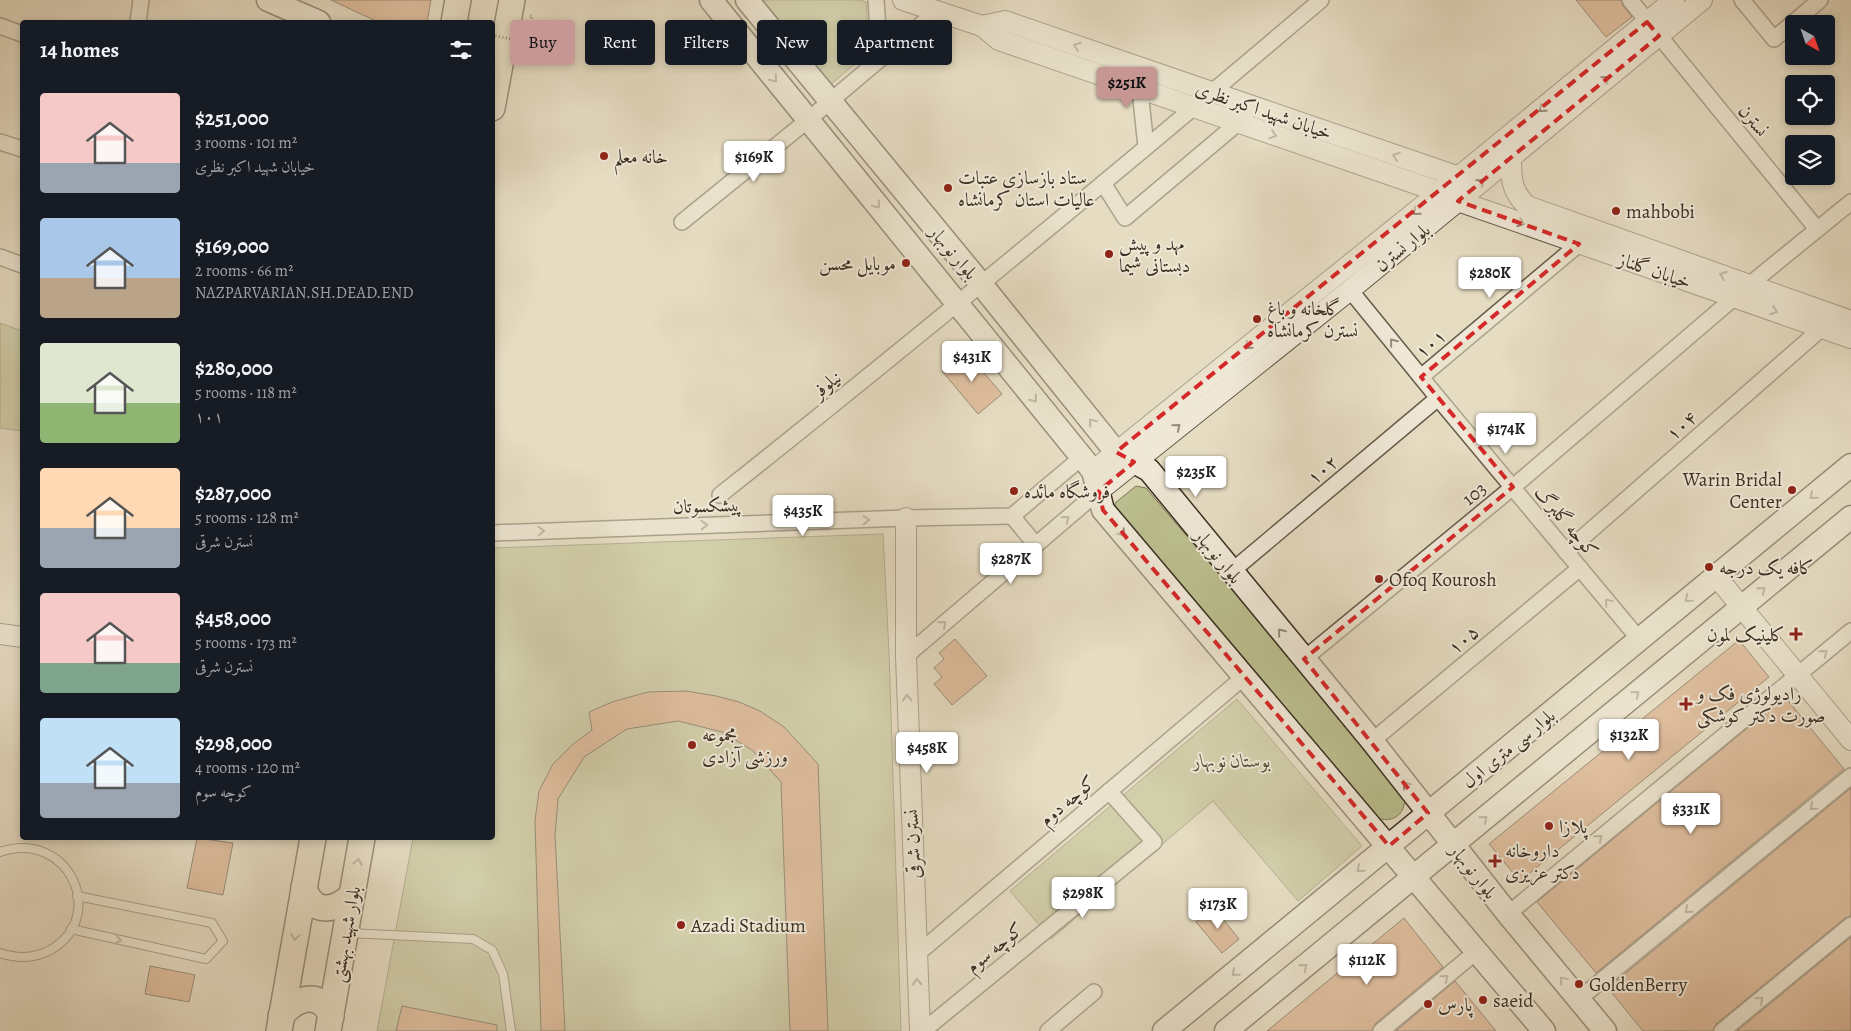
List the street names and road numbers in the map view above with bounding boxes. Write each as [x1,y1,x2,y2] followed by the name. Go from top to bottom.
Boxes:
[1192,75,1335,146] street label: خیابان شهید اکبر نظری
[1732,99,1774,142] street label: نسترن
[1369,217,1436,278] street label: بلوار نسترن
[922,218,984,285] street label: بلوار نوبهار
[1613,246,1695,296] street label: خیابان گلناز
[1410,323,1452,364] street label: ۱۰۱
[805,365,847,406] street label: نیلوفر
[1661,405,1703,447] street label: ۱۰۴
[1302,449,1344,490] street label: ۱۰۲
[1457,476,1492,512] street label: 103
[1528,480,1604,563] street label: کوچه گلبرگ
[672,492,742,520] street label: پیشکسوتان
[1187,522,1248,590] street label: بلوار نوبهار
[1443,619,1485,660] street label: ۱۰۵
[1456,703,1561,795] street label: بلوار سی متری اول
[1034,770,1103,834] street label: کوچه دوم
[899,809,927,879] street label: نسترن شرقی
[1442,837,1503,905] street label: بلوار نوبهار
[325,884,367,984] street label: بلوار شهید بهشتی
[960,916,1031,981] street label: کوچه سوم

